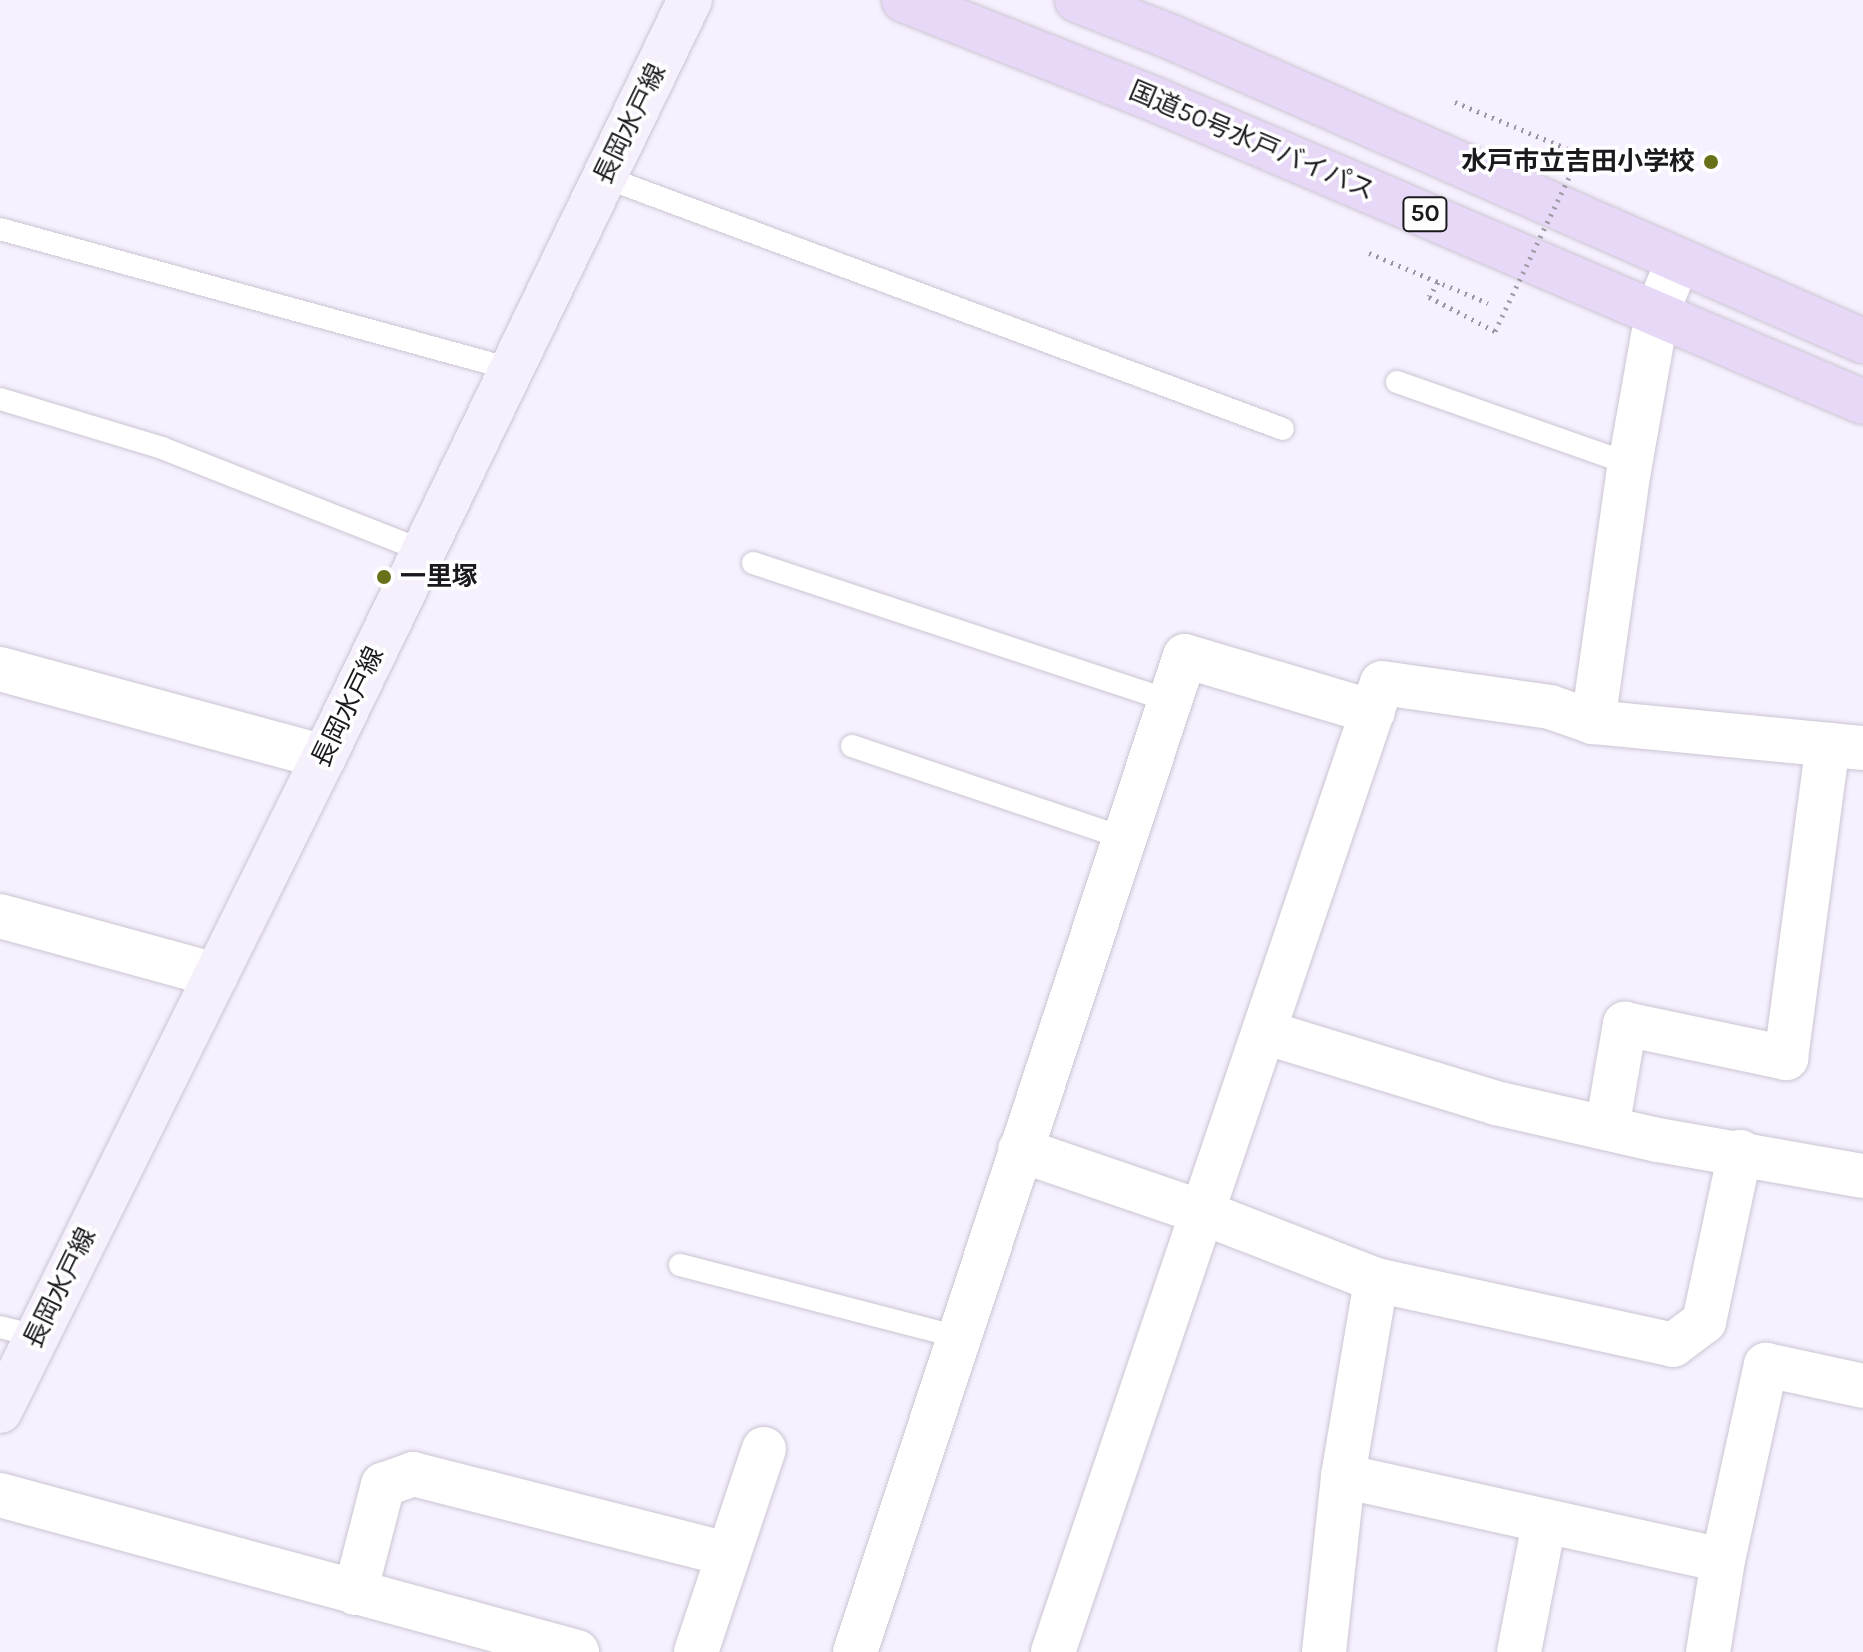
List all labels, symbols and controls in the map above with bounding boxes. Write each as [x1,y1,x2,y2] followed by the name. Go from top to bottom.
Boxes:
[587,59,673,189] street label: 長岡水戸線
[1124,75,1380,207] street label: 国道50号水戸バイパス
[1461,146,1695,178] place label: 水戸市立吉田小学校
[1702,153,1720,171] marker: 水戸市立吉田小学校
[1401,194,1449,234] road number: 50
[400,561,478,593] place label: 一里塚
[375,568,393,586] marker: 一里塚
[305,642,391,772] street label: 長岡水戸線
[17,1223,103,1353] street label: 長岡水戸線

